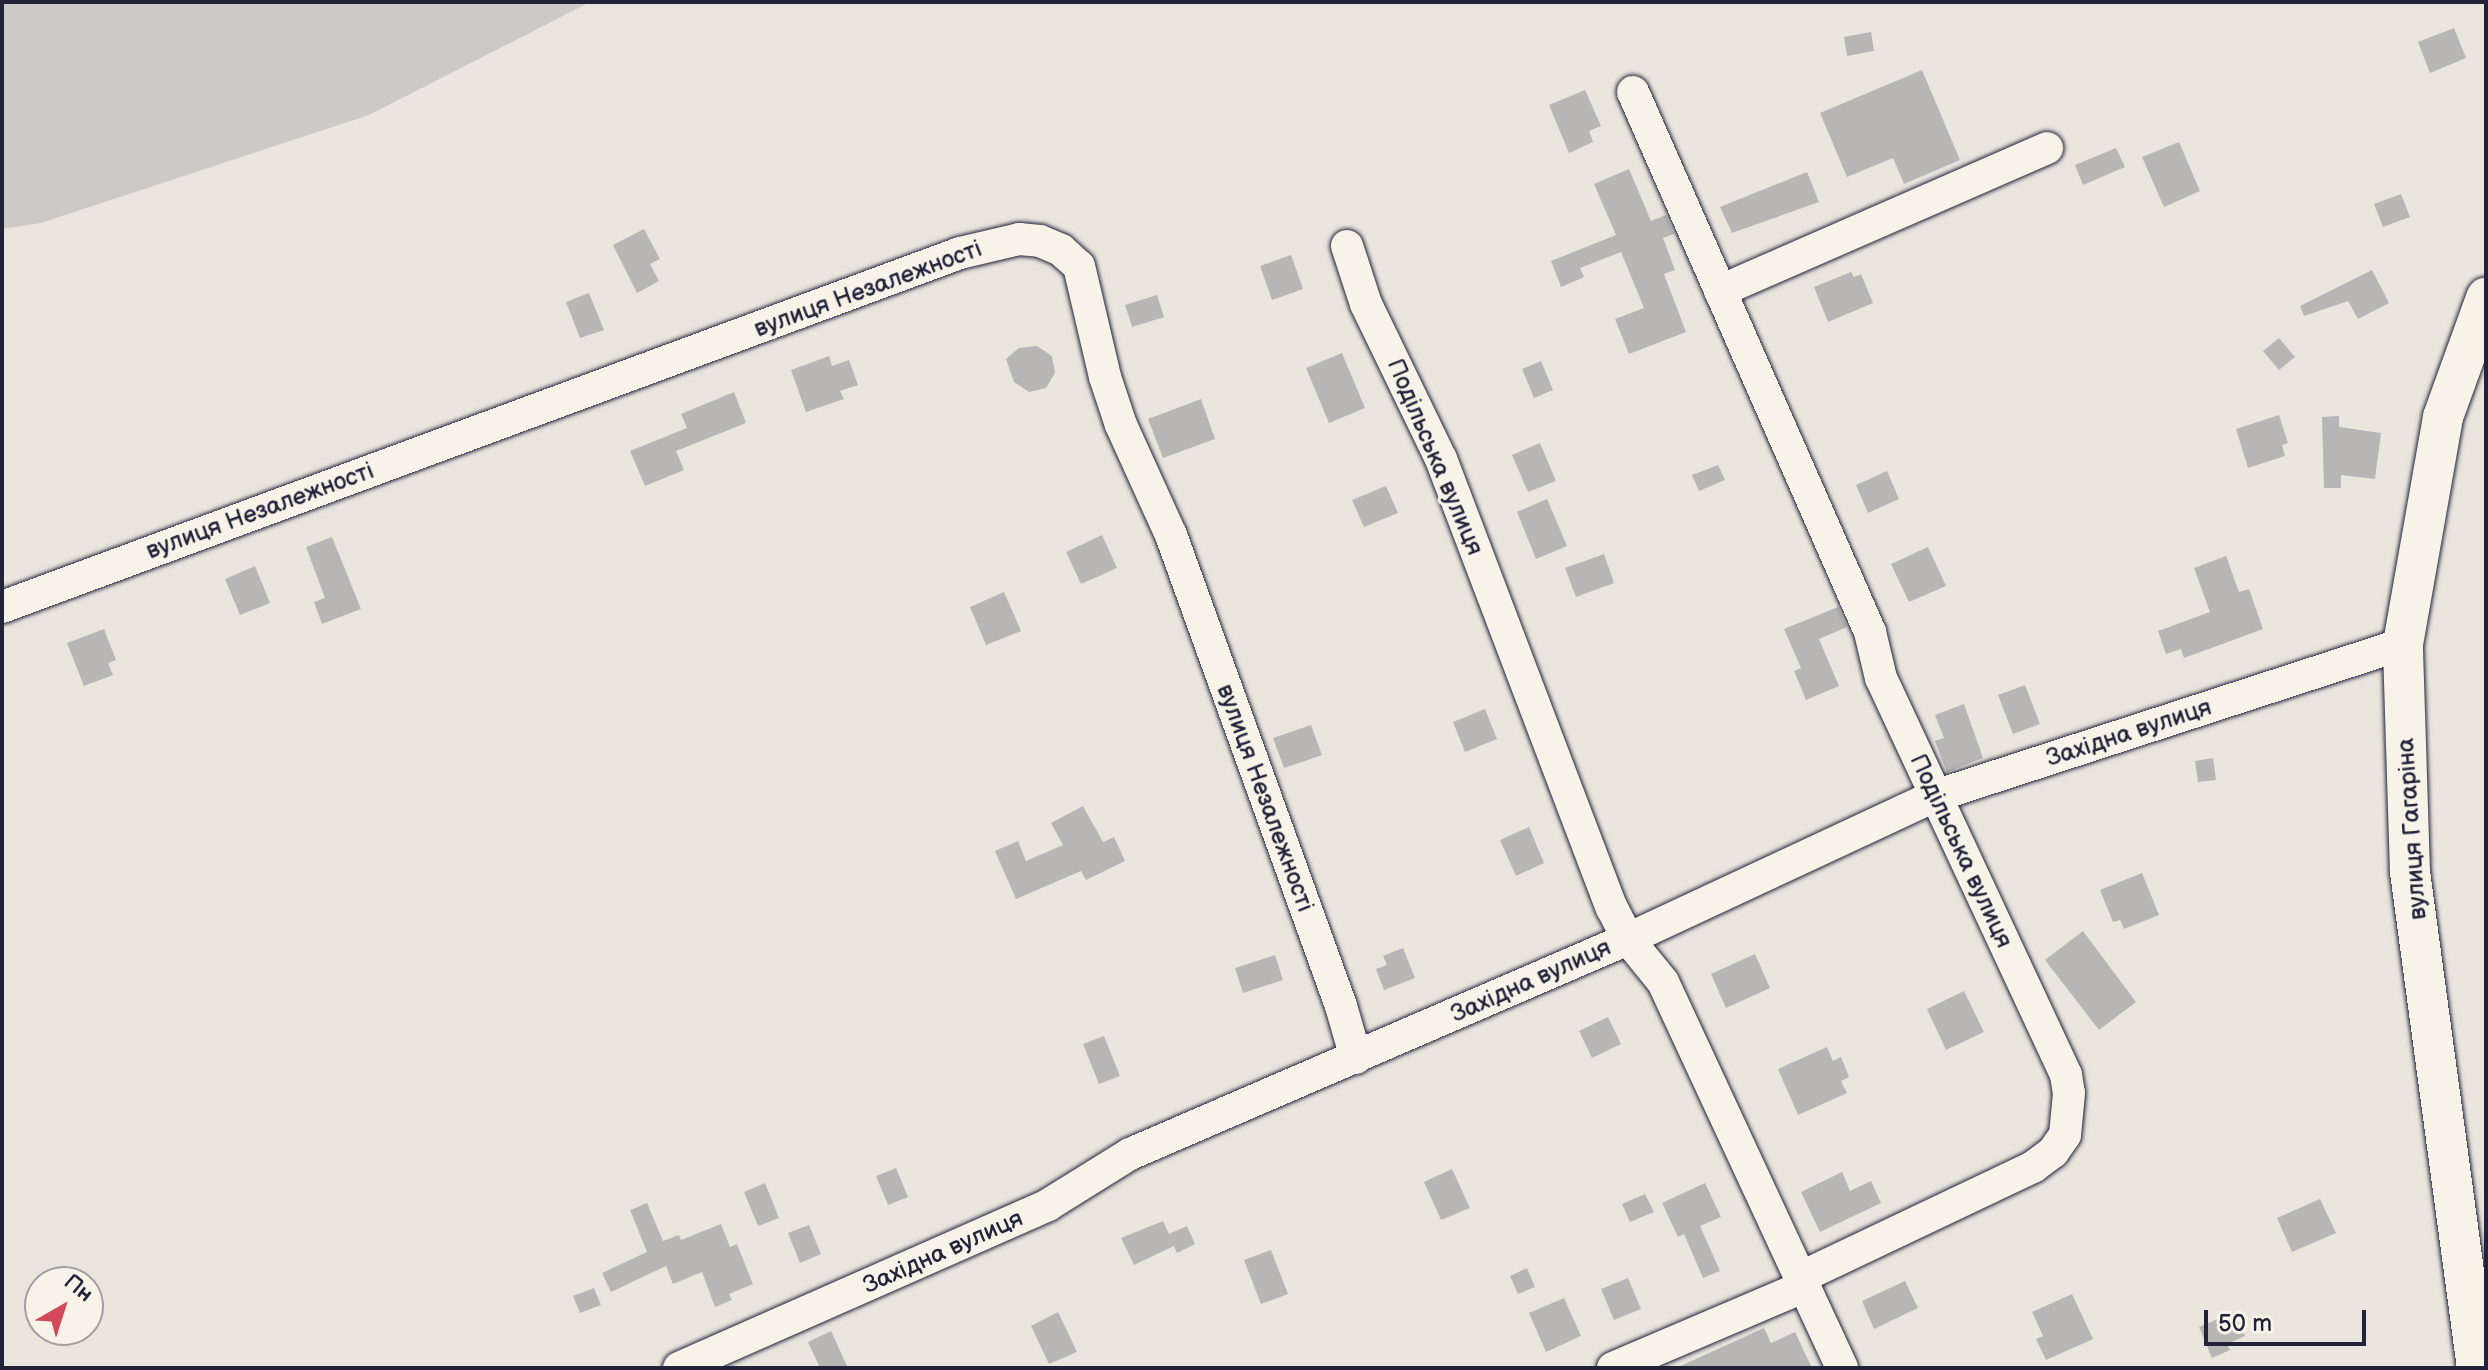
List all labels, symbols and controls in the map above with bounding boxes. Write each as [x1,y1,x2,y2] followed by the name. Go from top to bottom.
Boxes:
[750,234,986,344] street label: вулиця Незалежності
[1381,354,1489,560] street label: Подільська вулиця
[142,456,378,566] street label: вулиця Незалежності
[1210,680,1320,916] street label: вулиця Незалежності
[2043,693,2215,773] street label: Західна вулиця
[2391,737,2433,921] street label: вулиця Гагаріна
[1903,749,2019,953] street label: Подільська вулиця
[1447,933,1615,1029] street label: Західна вулиця
[859,1204,1027,1300] street label: Західна вулиця
[24,1266,104,1346] north arrow
[58,1269,98,1308] text: Пн
[2208,1294,2370,1344] scale bar
[2218,1309,2272,1338] text: 50 m

